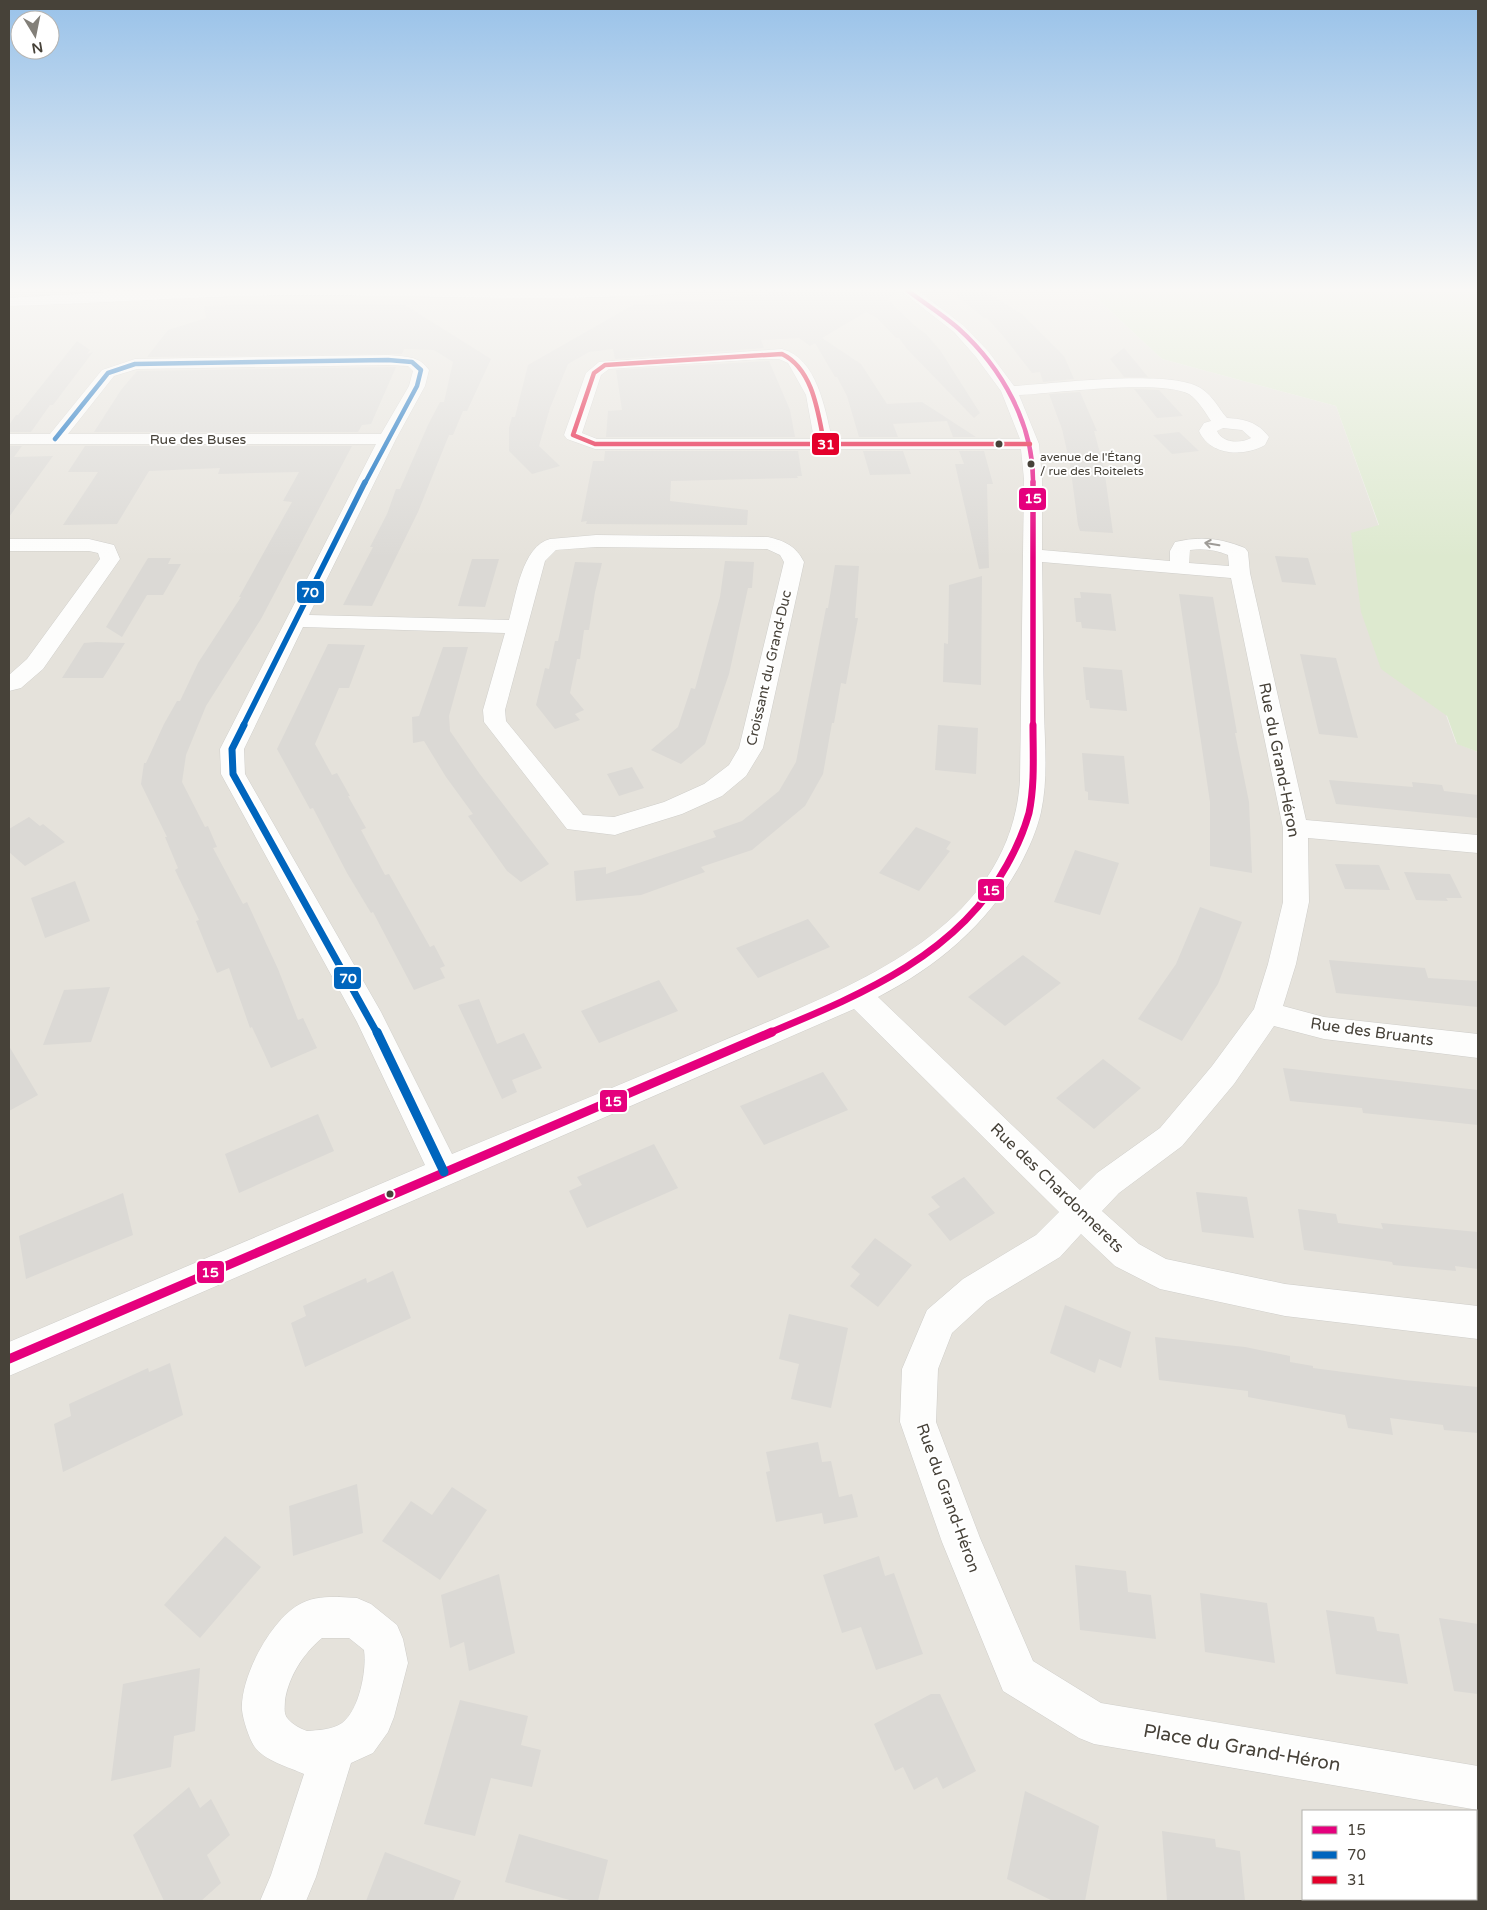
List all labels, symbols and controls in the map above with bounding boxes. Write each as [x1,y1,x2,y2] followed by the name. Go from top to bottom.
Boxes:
[10,10,60,60] north arrow
[30,38,44,57] text: N
[150,431,247,448] street label: Rue des Buses
[811,432,840,456] line badge: 31
[817,436,835,453] text: 31
[994,439,1004,449] unlabelled marker
[1040,450,1144,478] place label: avenue de l'Étang / rue des Roitelets
[1026,459,1036,469] marker: avenue de l'Étang / rue des Roitelets
[1018,487,1047,511] line badge: 15
[1024,490,1042,507] text: 15
[1204,538,1220,548] one-way arrow
[296,580,325,604] line badge: 70
[301,584,319,601] text: 70
[743,589,795,747] street label: Croissant du Grand-Duc
[1254,681,1304,839] street label: Rue du Grand-Héron
[977,878,1005,902] line badge: 15
[982,882,1000,899] text: 15
[333,966,362,990] line badge: 70
[339,970,357,987] text: 70
[1309,1013,1435,1051] street label: Rue des Bruants
[599,1089,628,1113] line badge: 15
[604,1093,622,1110] text: 15
[986,1119,1128,1257] street label: Rue des Chardonnerets
[385,1189,395,1199] unlabelled marker
[196,1260,225,1284] line badge: 15
[201,1264,219,1281] text: 15
[912,1421,984,1575] street label: Rue du Grand-Héron
[1142,1720,1342,1776] street label: Place du Grand-Héron
[1302,1810,1477,1900] legend
[1347,1821,1366,1839] text: 15
[1347,1846,1366,1864] text: 70
[1347,1871,1366,1889] text: 31

